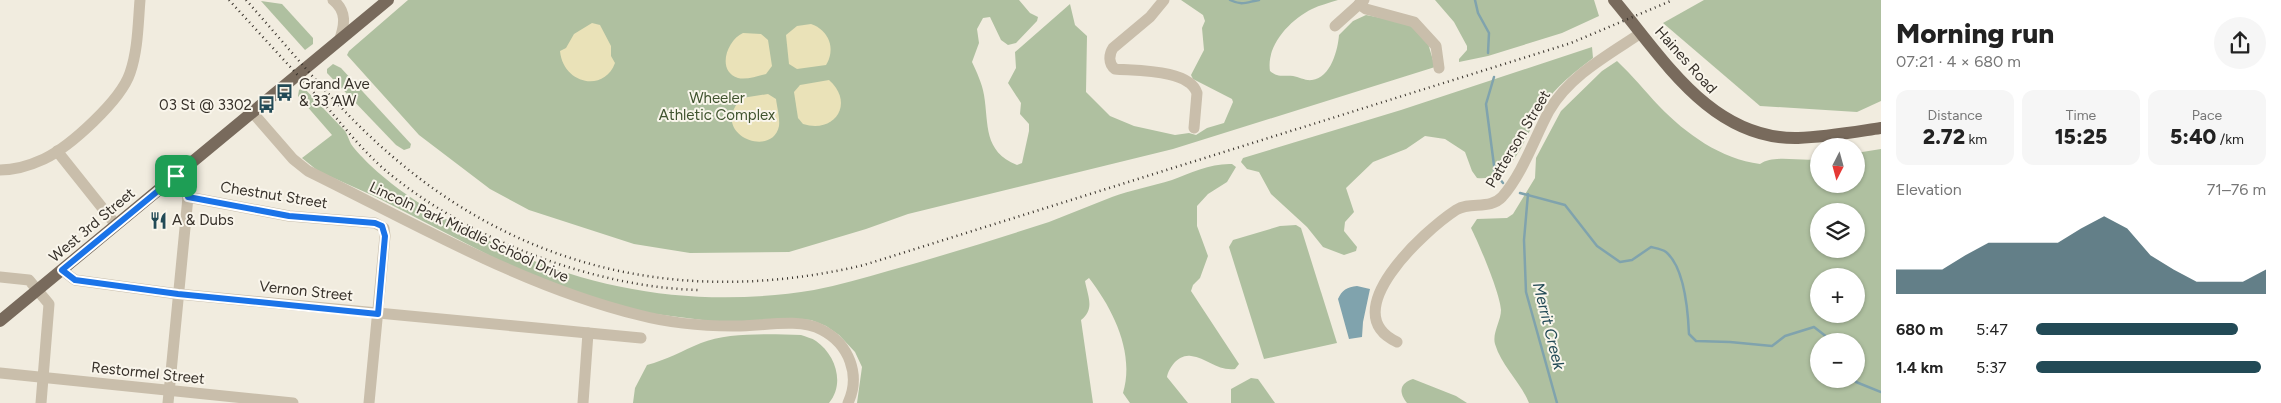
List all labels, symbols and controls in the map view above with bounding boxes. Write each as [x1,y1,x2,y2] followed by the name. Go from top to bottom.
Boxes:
[1896,16,2054,50] text: Morning run
[2214,17,2266,69] button: share
[1651,23,1721,97] street label: Haines Road
[1896,52,2021,71] text: 07:21 · 4 × 680 m
[299,75,370,110] place label: Grand Ave & 33 AW
[275,83,295,103] bus stop icon: Grand Ave & 33 AW
[1482,87,1554,191] street label: Patterson Street
[659,89,775,124] park label: Wheeler Athletic Complex
[256,95,276,115] bus stop icon: 03 St @ 3302
[159,96,252,114] place label: 03 St @ 3302
[1928,107,1982,124] text: Distance
[2066,107,2096,124] text: Time
[2192,107,2222,124] text: Pace
[1923,124,1965,149] text: 2.72
[2055,124,2107,149] text: 15:25
[2170,124,2216,149] text: 5:40
[1965,131,1987,148] text: km
[2216,131,2244,148] text: /km
[1810,138,1865,192] north arrow
[1810,138,1865,388] map controls
[155,155,197,197] pin
[162,162,190,190] icon: arrive
[219,178,329,212] street label: Chestnut Street
[366,178,572,286] street label: Lincoln Park Middle School Drive
[1896,180,1962,199] text: Elevation
[2207,180,2266,199] text: 71–76 m
[46,184,139,266] street label: West 3rd Street
[1810,203,1865,258] button: layers
[148,210,168,230] restaurant icon: A & Dubs
[172,211,234,229] place label: A & Dubs
[1810,268,1865,323] button: +
[258,277,354,305] street label: Vernon Street
[1529,280,1569,373] water label: Merrit Creek
[1896,320,1943,339] text: 680 m
[1976,320,2008,339] text: 5:47
[1810,333,1865,388] button: −
[90,358,206,388] street label: Restormel Street
[1896,358,1943,377] text: 1.4 km
[1976,358,2007,377] text: 5:37

